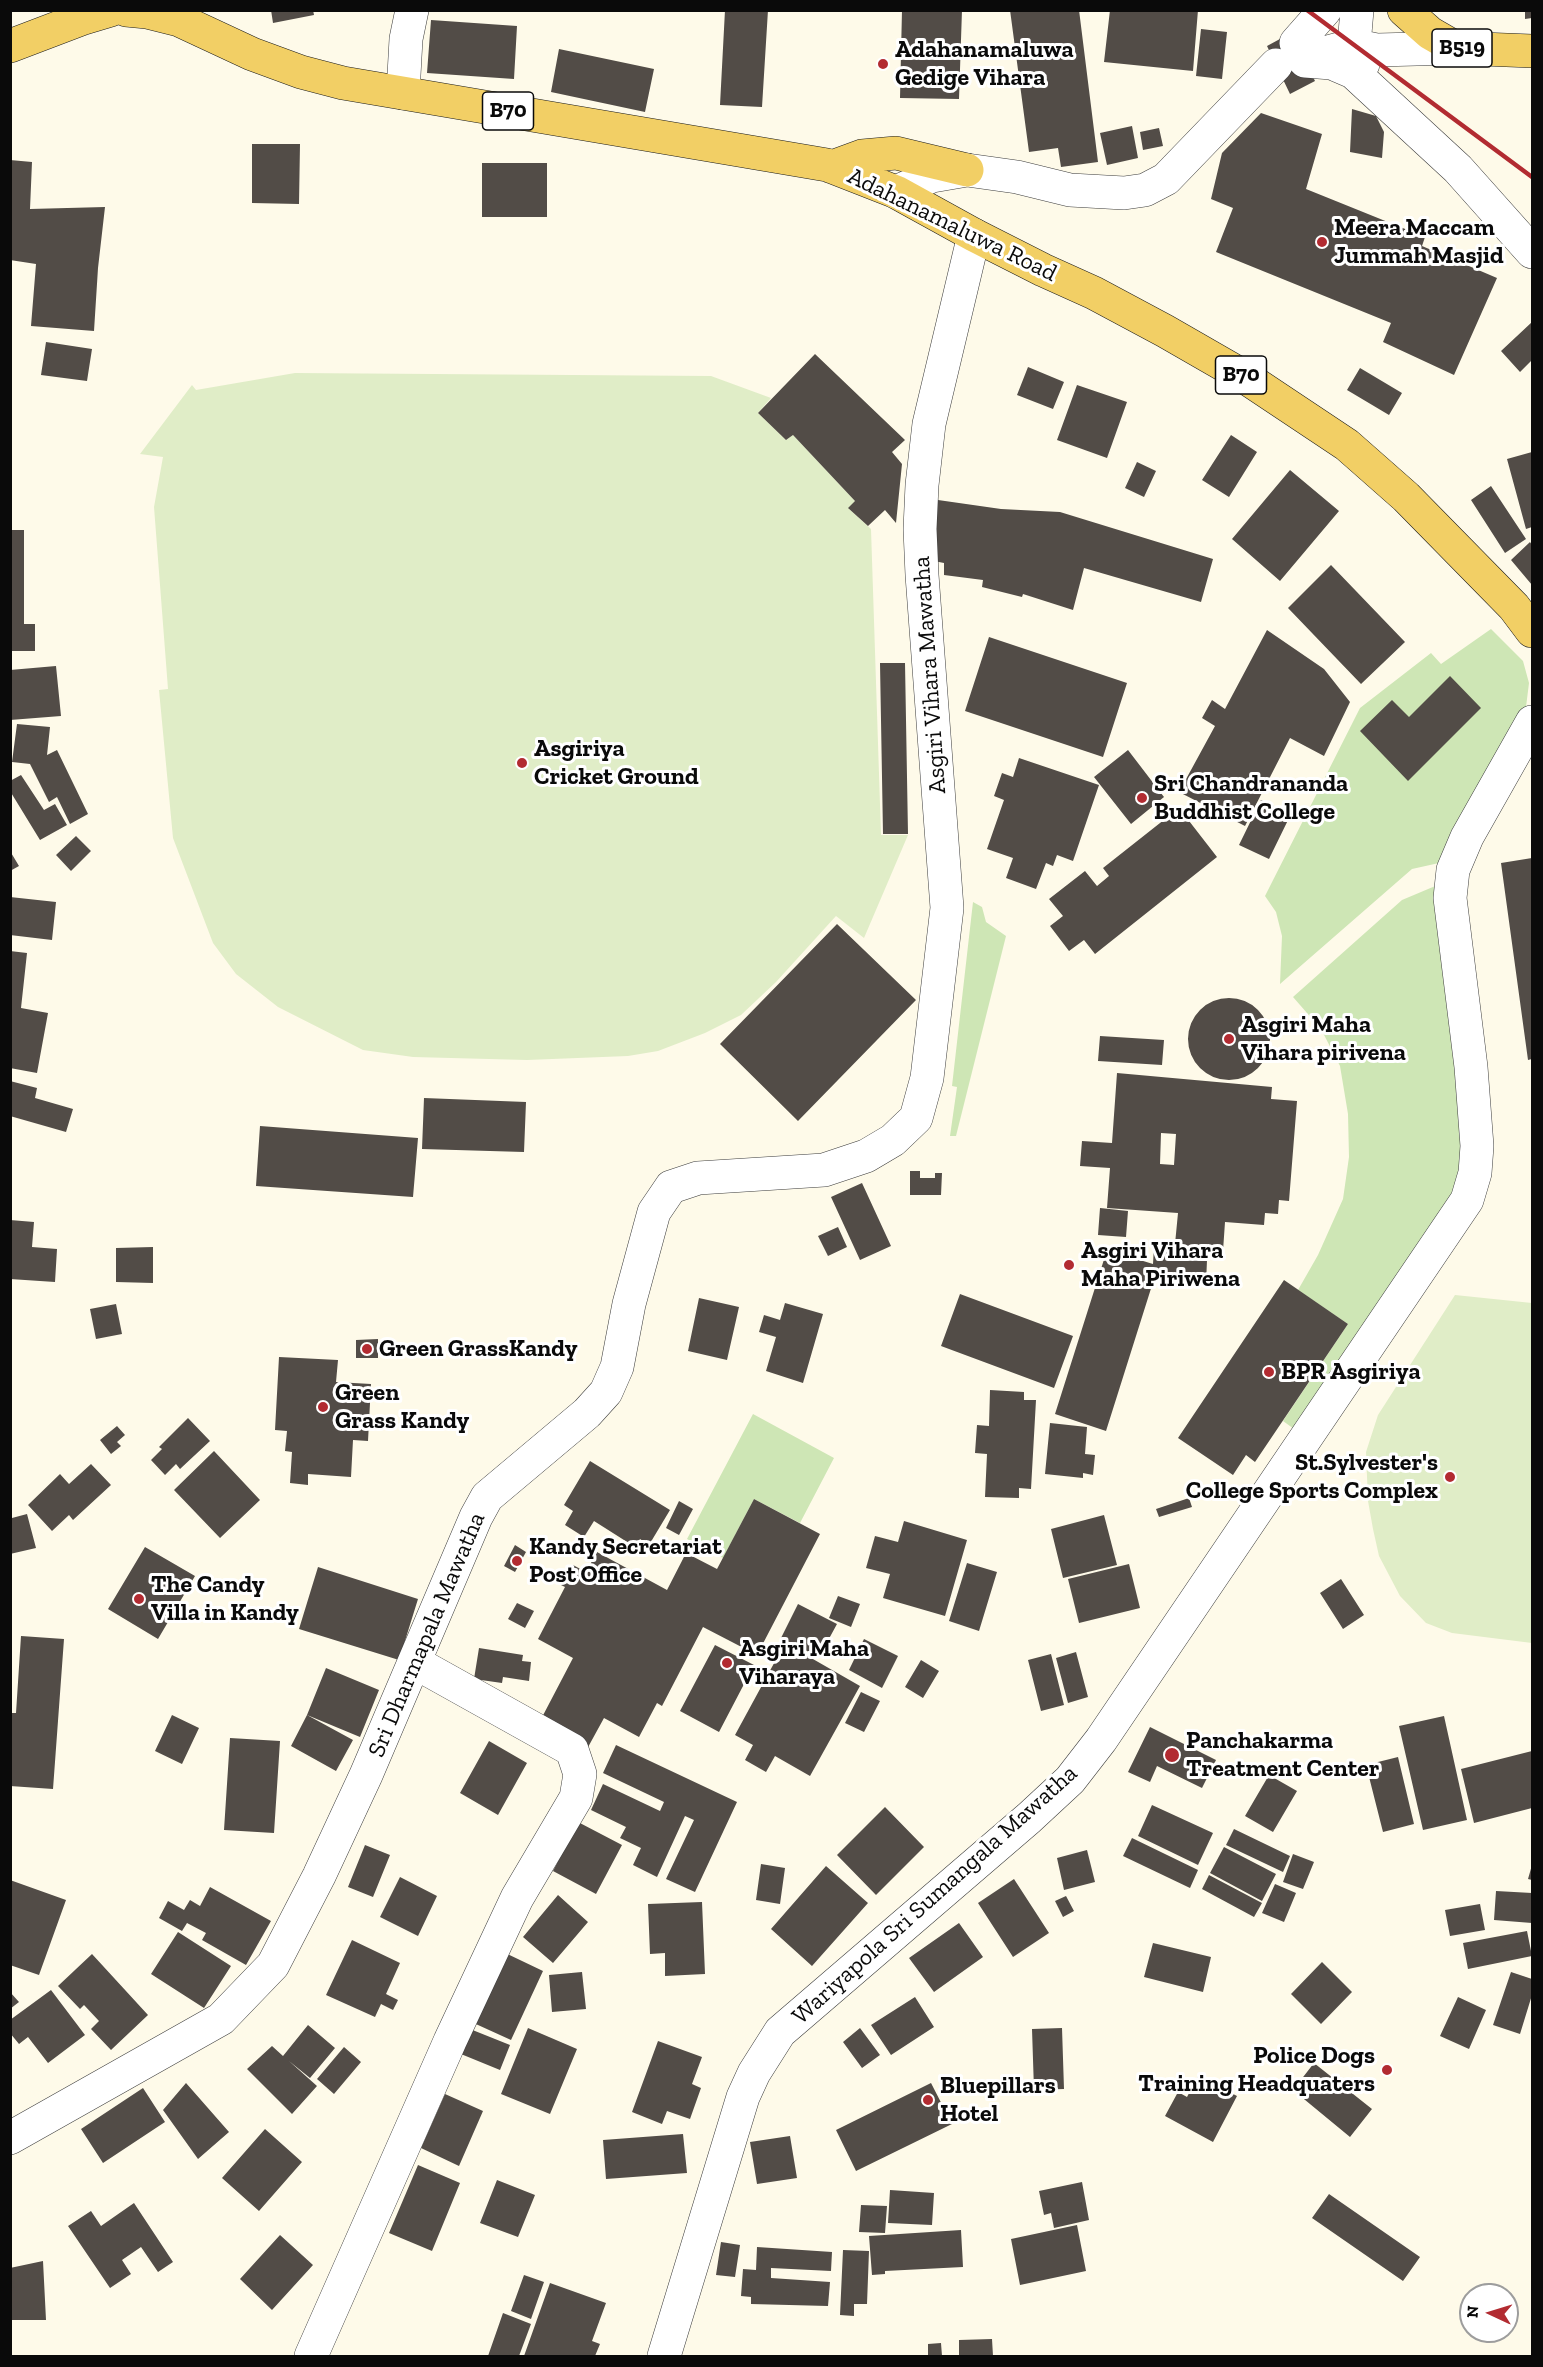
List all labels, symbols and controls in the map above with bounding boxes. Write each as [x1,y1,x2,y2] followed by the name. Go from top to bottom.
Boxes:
[1432,29,1492,67] road number: B519
[895,36,1074,92] place label: Adahanamaluwa Gedige Vihara
[876,57,890,71] marker: Adahanamaluwa Gedige Vihara
[482,92,534,130] road number: B70
[843,162,1061,288] street label: Adahanamaluwa Road
[1334,214,1504,270] place label: Meera Maccam Jummah Masjid
[1315,235,1329,249] marker: Meera Maccam Jummah Masjid
[1216,356,1266,394] road number: B70
[907,555,953,795] street label: Asgiri Vihara Mawatha
[534,735,699,791] place label: Asgiriya Cricket Ground
[515,756,529,770] marker: Asgiriya Cricket Ground
[1154,770,1348,826] place label: Sri Chandrananda Buddhist College
[1135,791,1149,805] marker: Sri Chandrananda Buddhist College
[1241,1011,1406,1067] place label: Asgiri Maha Vihara pirivena
[1222,1032,1236,1046] marker: Asgiri Maha Vihara pirivena
[1081,1237,1240,1293] place label: Asgiri Vihara Maha Piriwena
[1062,1258,1076,1272] marker: Asgiri Vihara Maha Piriwena
[379,1335,577,1363] place label: Green GrassKandy
[360,1342,374,1356] marker: Green GrassKandy
[1281,1358,1421,1386] place label: BPR Asgiriya
[1262,1365,1276,1379] marker: BPR Asgiriya
[335,1379,469,1435] place label: Green Grass Kandy
[316,1400,330,1414] marker: Green Grass Kandy
[1186,1449,1438,1505] place label: St.Sylvester's College Sports Complex
[1443,1470,1457,1484] marker: St.Sylvester's College Sports Complex
[362,1508,492,1762] street label: Sri Dharmapala Mawatha
[529,1533,722,1589] place label: Kandy Secretariat Post Office
[510,1554,524,1568] marker: Kandy Secretariat Post Office
[151,1571,299,1627] place label: The Candy Villa in Kandy
[132,1592,146,1606] marker: The Candy Villa in Kandy
[739,1635,869,1691] place label: Asgiri Maha Viharaya
[720,1656,734,1670] marker: Asgiri Maha Viharaya
[1186,1727,1379,1783] place label: Panchakarma Treatment Center
[1163,1746,1181,1764] marker: Panchakarma Treatment Center
[786,1759,1084,2031] street label: Wariyapola Sri Sumangala Mawatha
[1138,2042,1375,2098] place label: Police Dogs Training Headquaters
[1380,2063,1394,2077] marker: Police Dogs Training Headquaters
[940,2072,1056,2128] place label: Bluepillars Hotel
[921,2093,935,2107] marker: Bluepillars Hotel
[1459,2283,1519,2343] north arrow
[1463,2305,1482,2319] text: N

